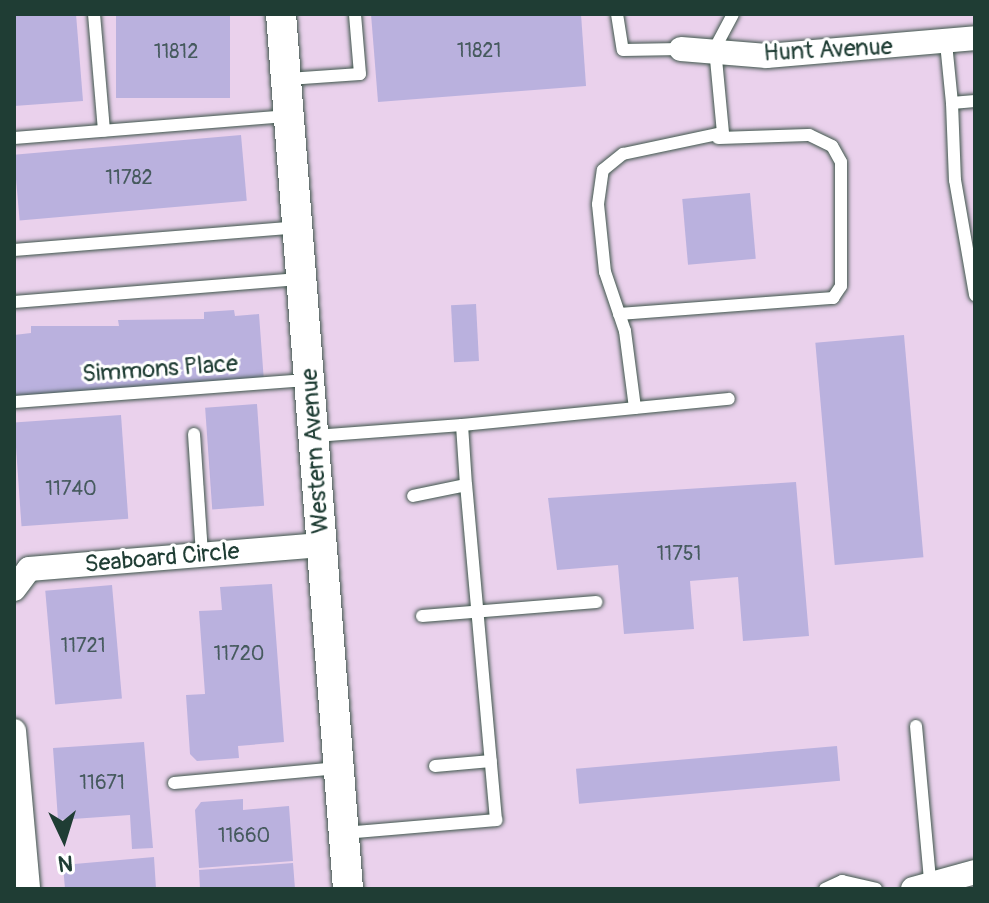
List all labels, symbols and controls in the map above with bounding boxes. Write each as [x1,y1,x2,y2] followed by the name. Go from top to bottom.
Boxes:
[763,32,893,68] street label: Hunt Avenue
[457,38,501,62] house number: 11821
[154,39,198,63] house number: 11812
[105,165,153,189] house number: 11782
[81,349,239,389] street label: Simmons Place
[295,367,335,535] street label: Western Avenue
[45,476,97,500] house number: 11740
[83,537,241,579] street label: Seaboard Circle
[657,541,701,565] house number: 11751
[60,633,106,657] house number: 11721
[213,641,265,665] house number: 11720
[79,770,125,794] house number: 11671
[24,799,104,879] north arrow
[218,823,270,847] house number: 11660
[57,848,74,877] text: N

